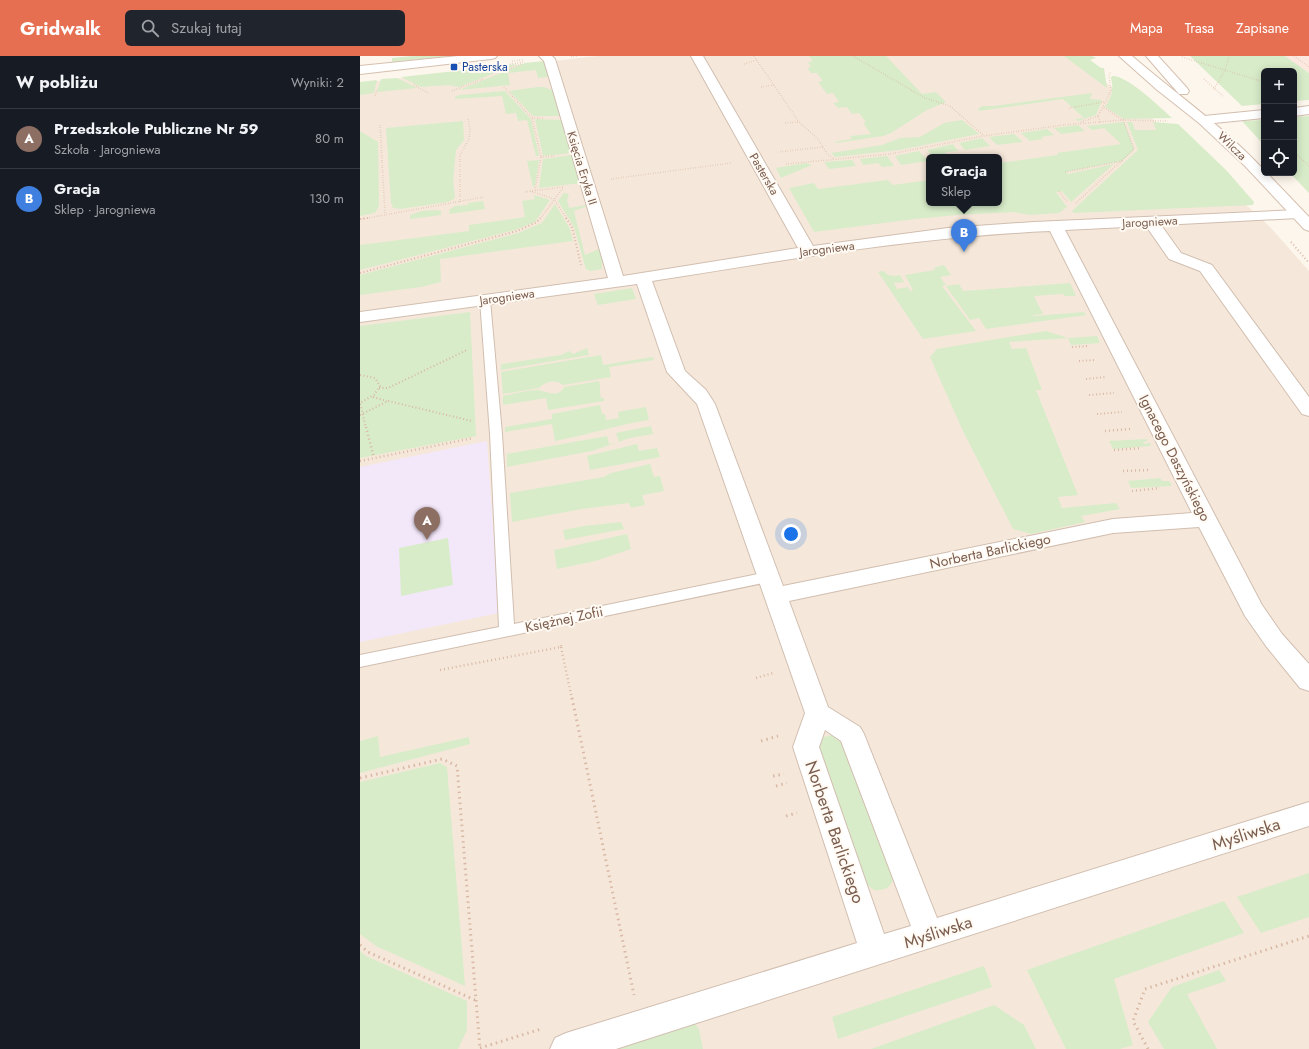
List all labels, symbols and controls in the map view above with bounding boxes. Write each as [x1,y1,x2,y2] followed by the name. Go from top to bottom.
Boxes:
[125,10,405,46] search box
[20,15,101,42] text: Gridwalk
[139,17,161,39] icon: search
[171,17,242,39] text: Szukaj tutaj
[1130,18,1163,38] text: Mapa
[1185,18,1214,38] text: Trasa
[1236,18,1289,38] text: Zapisane
[462,58,508,76] place label: Pasterska
[449,62,459,72] marker: Pasterska
[1261,68,1297,176] map controls
[1261,68,1297,104] button: +
[16,70,98,94] text: W pobliżu
[291,73,344,92] text: Wyniki: 2
[1261,104,1297,140] button: −
[54,118,259,140] text: Przedszkole Publiczne Nr 59
[1213,127,1251,165] street label: Wilcza
[24,129,34,148] text: A
[315,129,344,148] text: 80 m
[562,129,602,207] street label: Księcia Eryka II
[54,140,161,159] text: Szkoła · Jarogniewa
[1261,140,1297,176] button: locate
[745,150,783,199] street label: Pasterska
[926,154,1002,206] popup
[941,160,987,182] text: Gracja
[54,178,100,200] text: Gracja
[941,182,971,201] text: Sklep
[25,189,33,208] text: B
[309,189,344,208] text: 130 m
[54,200,156,219] text: Sklep · Jarogniewa
[1120,212,1178,233] street label: Jarogniewa
[951,219,977,252] pin: B
[796,237,856,262] street label: Jarogniewa
[476,284,536,310] street label: Jarogniewa
[1134,391,1216,525] street label: Ignacego Daszyńskiego
[414,507,440,540] pin: A
[781,524,801,544] your location
[928,528,1053,574] street label: Norberta Barlickiego
[523,601,605,637] street label: Księżnej Zofii
[799,757,871,907] street label: Norberta Barlickiego
[1209,812,1283,856] street label: Myśliwska
[901,910,975,954] street label: Myśliwska

